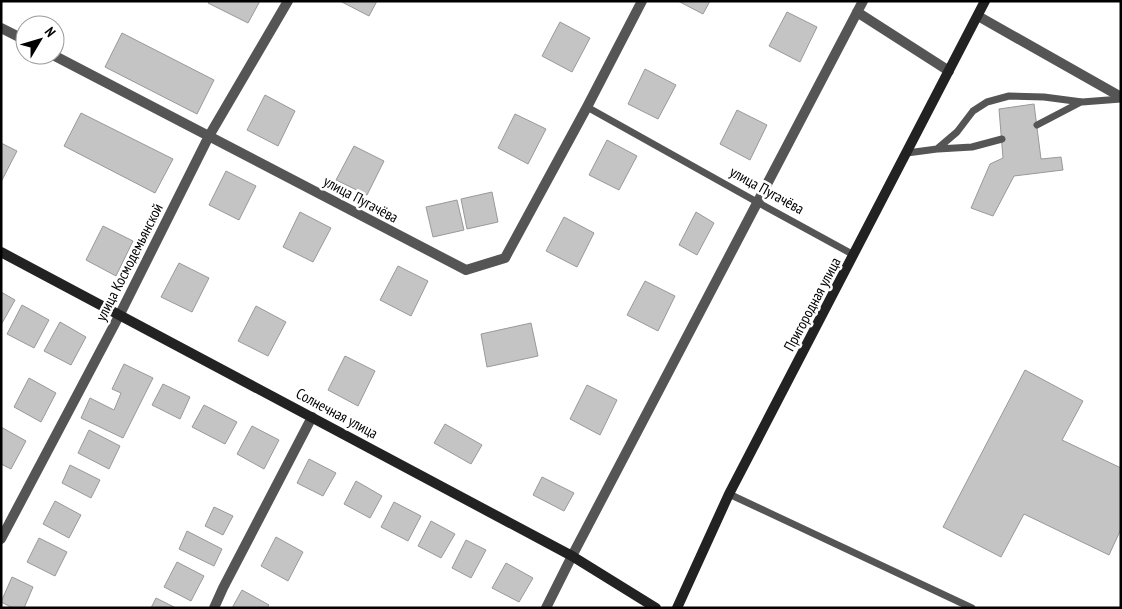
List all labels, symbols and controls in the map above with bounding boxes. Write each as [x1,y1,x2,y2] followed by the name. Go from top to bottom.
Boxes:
[15,15,65,65] north arrow
[41,23,60,41] text: N
[726,162,808,218] street label: улица Пугачёва
[320,171,402,227] street label: улица Пугачёва
[91,200,167,324] street label: улица Космодемьянской
[779,254,845,354] street label: Пригородная улица
[293,384,381,442] street label: Солнечная улица

